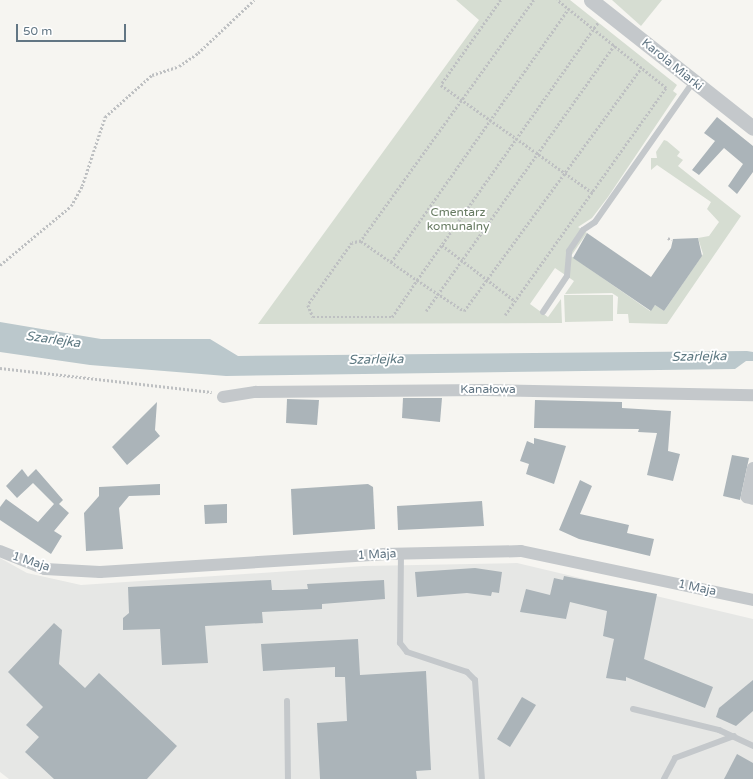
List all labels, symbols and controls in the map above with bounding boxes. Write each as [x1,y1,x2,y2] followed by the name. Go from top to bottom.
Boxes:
[18,16,128,42] scale bar
[23,24,52,38] text: 50 m
[638,36,706,94] street label: Karola Miarki
[427,206,489,234] park label: Cmentarz komunalny
[25,328,81,352] water label: Szarlejka
[671,349,727,365] water label: Szarlejka
[348,352,404,368] water label: Szarlejka
[460,383,516,397] street label: Kanałowa
[357,547,397,563] street label: 1 Maja
[10,549,52,575] street label: 1 Maja
[677,577,717,599] street label: 1 Maja

